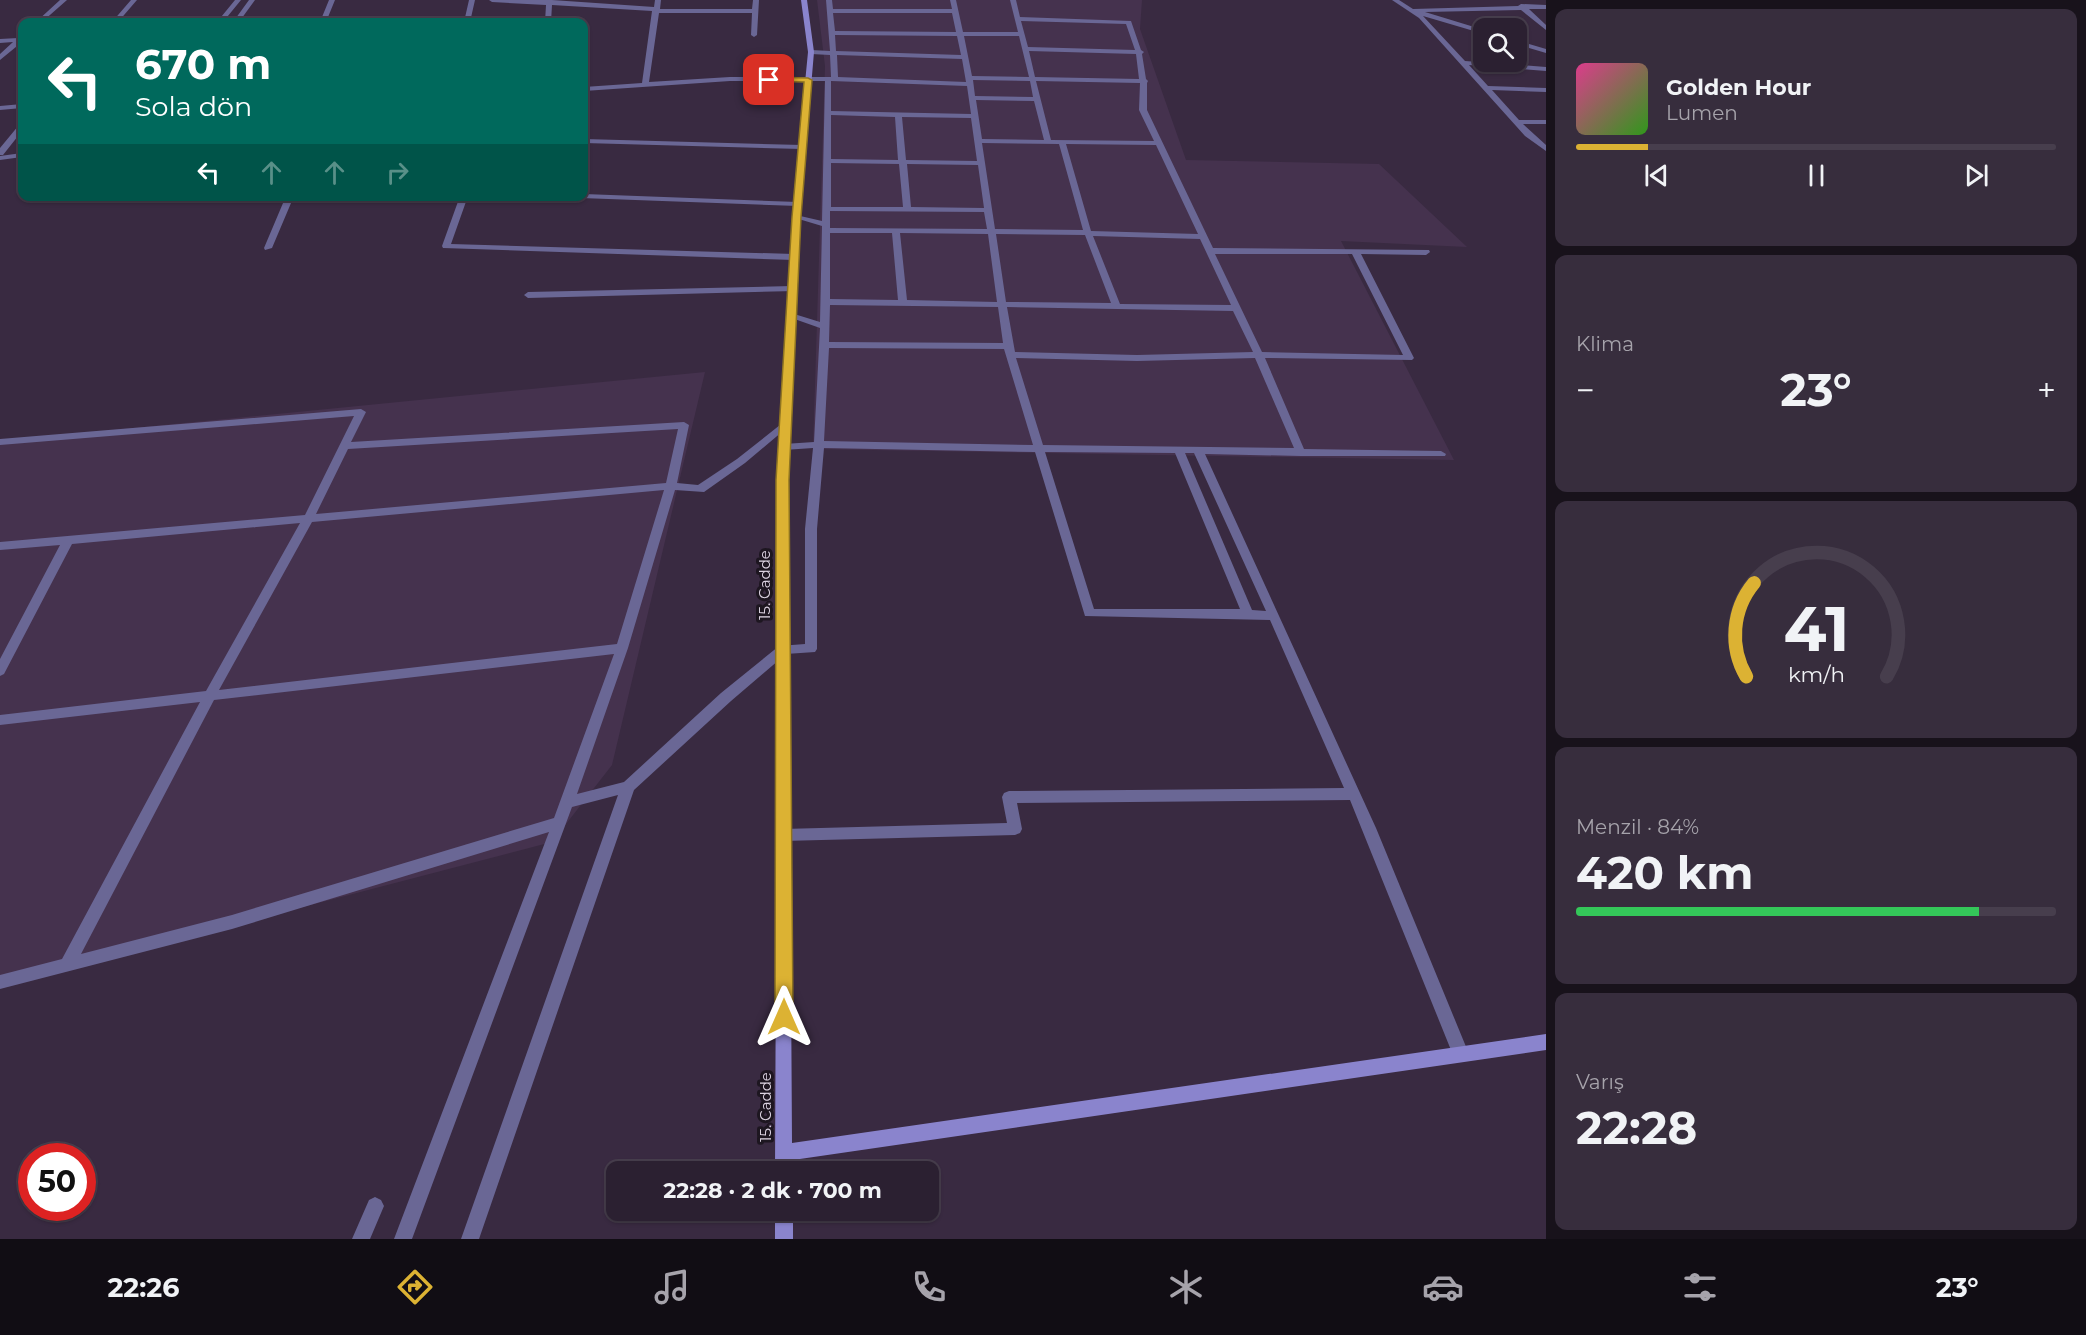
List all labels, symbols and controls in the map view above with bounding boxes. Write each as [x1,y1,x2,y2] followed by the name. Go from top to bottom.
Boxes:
[1473,18,1527,72] map controls
[1473,18,1527,72] button: search
[135,38,271,90] text: 670 m
[36,42,114,120] icon: left
[743,54,794,105] pin
[752,63,785,96] icon: arrive
[1666,74,1811,101] text: Golden Hour
[135,90,252,123] text: Sola dön
[1666,101,1738,125] text: Lumen
[192,156,225,189] icon: left
[255,156,288,189] icon: ahead
[318,156,351,189] icon: ahead
[381,156,414,189] icon: right
[1640,159,1673,192] icon: previous
[1800,159,1833,192] icon: pause
[1960,159,1993,192] icon: next
[1576,332,1634,356] text: Klima
[1780,362,1852,417] text: 23°
[1576,370,1595,410] text: −
[2037,370,2056,410] text: +
[755,550,774,620] street label: 15. Cadde
[1783,591,1849,667] text: 41
[1787,661,1845,687] text: km/h
[1576,815,1699,839] text: Menzil · 84%
[1576,845,1753,900] text: 420 km
[752,985,816,1049] position arrow
[1576,1070,1624,1094] text: Varış
[756,1072,775,1142] street label: 15. Cadde
[1576,1100,1697,1155] text: 22:28
[18,1143,96,1221] speed limit sign: 50
[663,1177,882,1204] text: 22:28 · 2 dk · 700 m
[394,1266,436,1308] icon: directions
[651,1266,693,1308] icon: music
[908,1266,950,1308] icon: phone
[1165,1266,1207,1308] icon: climate
[1422,1266,1464,1308] icon: car
[1679,1266,1721,1308] icon: filters
[107,1271,180,1304] text: 22:26
[1936,1271,1979,1304] text: 23°

